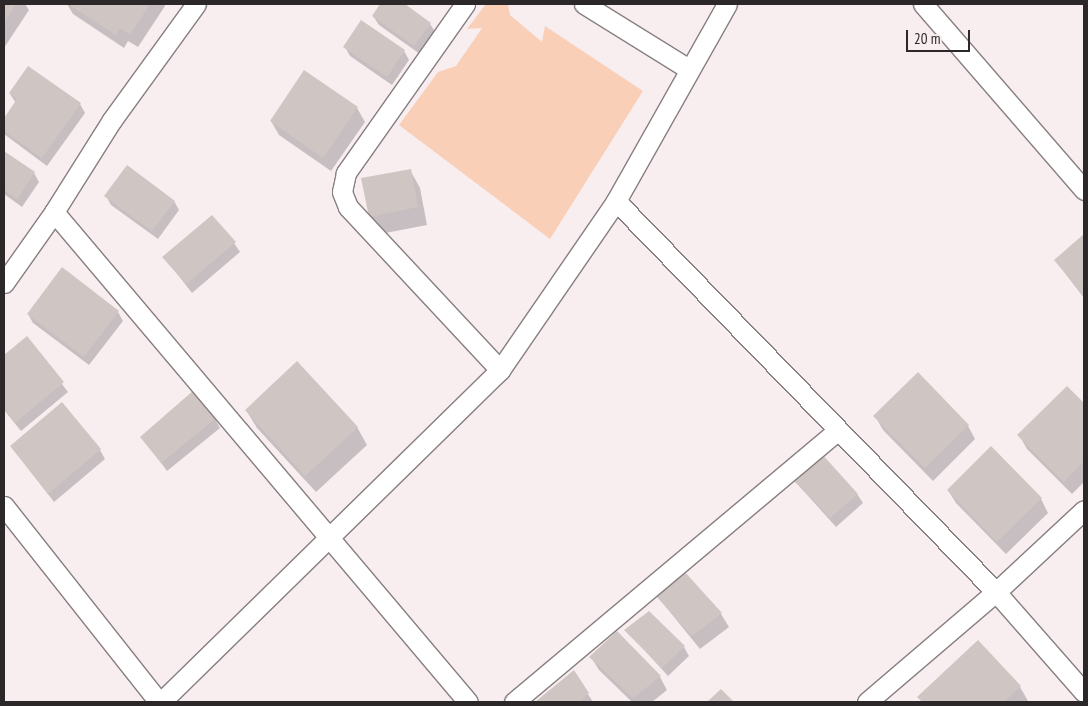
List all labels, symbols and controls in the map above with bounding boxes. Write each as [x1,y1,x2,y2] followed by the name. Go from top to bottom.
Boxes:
[908,20,972,52] scale bar
[914,29,940,48] text: 20 m

